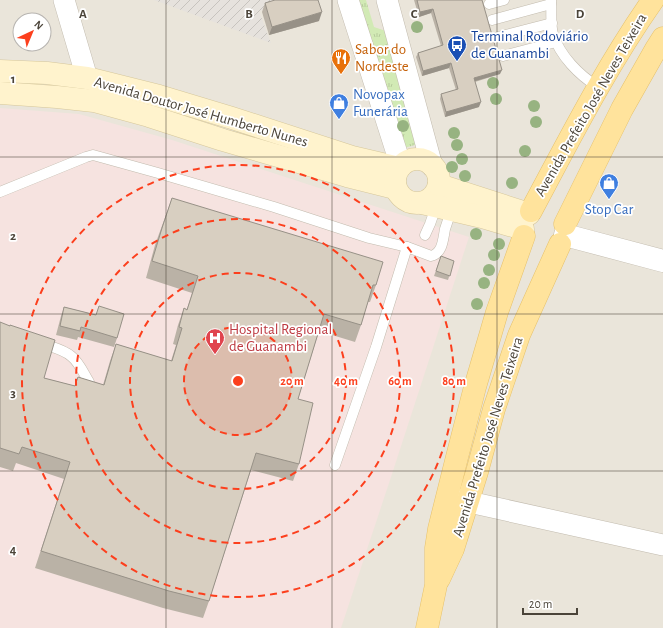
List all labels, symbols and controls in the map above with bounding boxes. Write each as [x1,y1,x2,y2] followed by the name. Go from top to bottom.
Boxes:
[79,8,87,21] text: A
[245,8,253,21] text: B
[411,8,418,21] text: C
[576,8,585,21] text: D
[532,11,650,199] street label: Avenida Prefeito José Neves Teixeira
[12,12,52,52] north arrow
[32,19,45,32] text: N
[471,29,588,61] place label: Terminal Rodoviário de Guanambi
[446,34,468,62] bus stop icon: Terminal Rodoviário de Guanambi
[355,42,409,74] place label: Sabor do Nordeste
[330,47,352,75] restaurant icon: Sabor do Nordeste
[11,73,15,86] text: 1
[92,74,310,150] street label: Avenida Doutor José Humberto Nunes
[353,87,408,119] place label: Novopax Funerária
[328,92,350,120] shop icon: Novopax Funerária
[598,172,620,200] shop icon: Stop Car
[585,202,633,217] place label: Stop Car
[10,230,16,243] text: 2
[229,322,332,354] place label: Hospital Regional de Guanambi
[204,327,226,355] hospital icon: Hospital Regional de Guanambi
[450,335,526,539] street label: Avenida Prefeito José Neves Teixeira
[231,374,245,388] centre of rings
[280,375,304,387] text: 20 m
[334,375,358,387] text: 40 m
[388,375,412,387] text: 60 m
[442,375,466,387] text: 80 m
[10,387,16,400] text: 3
[10,544,17,557] text: 4
[523,590,577,616] scale bar
[529,598,552,610] text: 20 m

